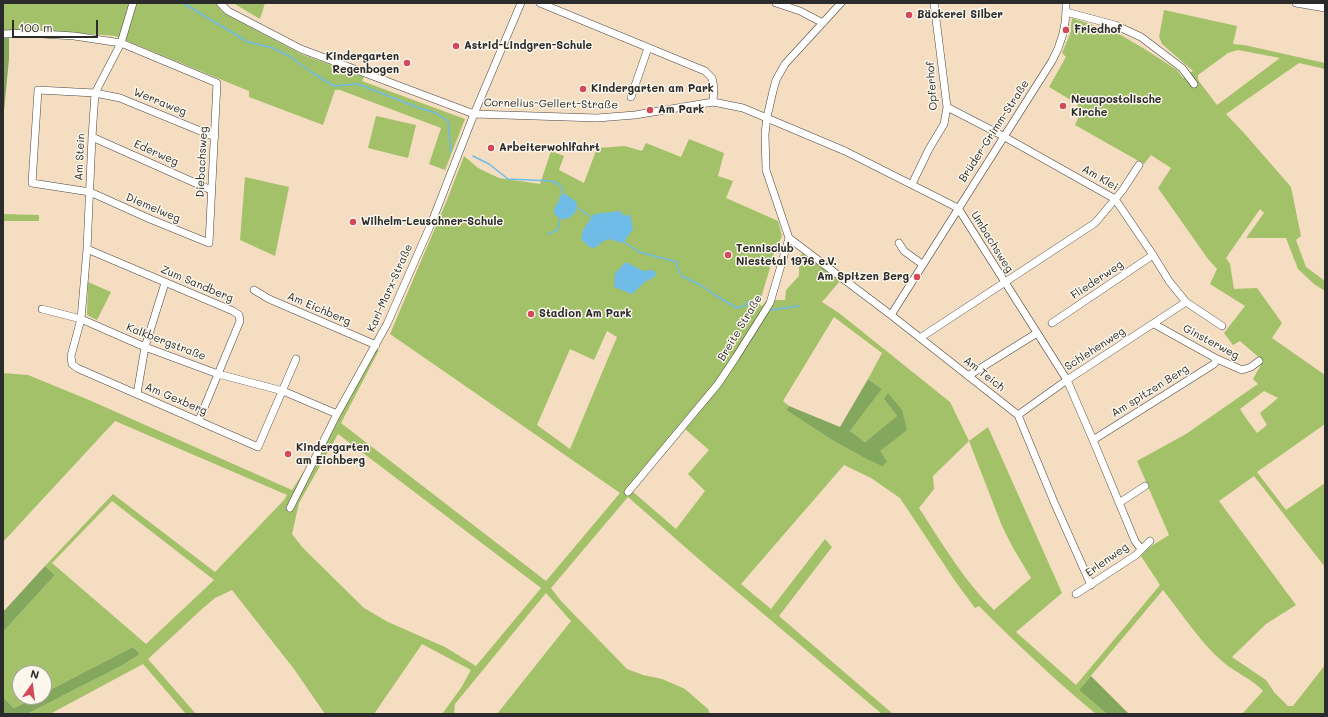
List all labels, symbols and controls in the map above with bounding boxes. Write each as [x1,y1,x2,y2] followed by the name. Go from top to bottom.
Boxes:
[917,8,1003,22] place label: Bäckerei Silber
[904,10,914,20] marker: Bäckerei Silber
[14,12,100,38] scale bar
[19,19,53,35] text: 100 m
[1074,23,1122,37] place label: Friedhof
[1061,25,1071,35] marker: Friedhof
[464,39,592,53] place label: Astrid-Lindgren-Schule
[451,41,461,51] marker: Astrid-Lindgren-Schule
[326,50,399,76] place label: Kindergarten Regenbogen
[402,58,412,68] marker: Kindergarten Regenbogen
[924,61,940,111] street label: Opferhof
[956,78,1032,184] street label: Brüder-Grimm-Straße
[591,82,714,96] place label: Kindergarten am Park
[578,84,588,94] marker: Kindergarten am Park
[132,85,188,119] street label: Werraweg
[1071,93,1161,119] place label: Neuapostolische Kirche
[484,96,618,112] street label: Cornelius-Gellert-Straße
[1058,101,1068,111] marker: Neuapostolische Kirche
[658,103,704,117] place label: Am Park
[645,105,655,115] marker: Am Park
[194,126,210,198] street label: Diebachsweg
[72,133,88,181] street label: Am Stein
[132,137,180,169] street label: Ederweg
[499,141,600,155] place label: Arbeiterwohlfahrt
[486,143,496,153] marker: Arbeiterwohlfahrt
[1080,162,1120,194] street label: Am Klei
[124,191,182,225] street label: Diemelweg
[968,209,1016,275] street label: Umbachsweg
[361,215,503,229] place label: Wilhelm-Leuschner-Schule
[348,217,358,227] marker: Wilhelm-Leuschner-Schule
[365,242,415,334] street label: Karl-Marx-Straße
[736,242,837,268] place label: Tennisclub Niestetal 1976 e.V.
[723,250,733,260] marker: Tennisclub Niestetal 1976 e.V.
[1068,258,1126,302] street label: Fliederweg
[159,263,235,305] street label: Zum Sandberg
[817,270,909,284] place label: Am Spitzen Berg
[912,272,922,282] marker: Am Spitzen Berg
[285,290,353,328] street label: Am Eichberg
[715,293,765,363] street label: Breite Straße
[539,307,631,321] place label: Stadion Am Park
[526,309,536,319] marker: Stadion Am Park
[124,321,208,363] street label: Kalkbergstraße
[1181,322,1241,362] street label: Ginsterweg
[1062,325,1128,373] street label: Schlehenweg
[961,354,1007,394] street label: Am Teich
[1109,362,1191,420] street label: Am spitzen Berg
[143,380,209,418] street label: Am Gexberg
[296,441,369,467] place label: Kindergarten am Eichberg
[283,449,293,459] marker: Kindergarten am Eichberg
[1083,540,1131,580] street label: Erlenweg
[12,665,52,705] north arrow
[29,666,41,682] text: N

